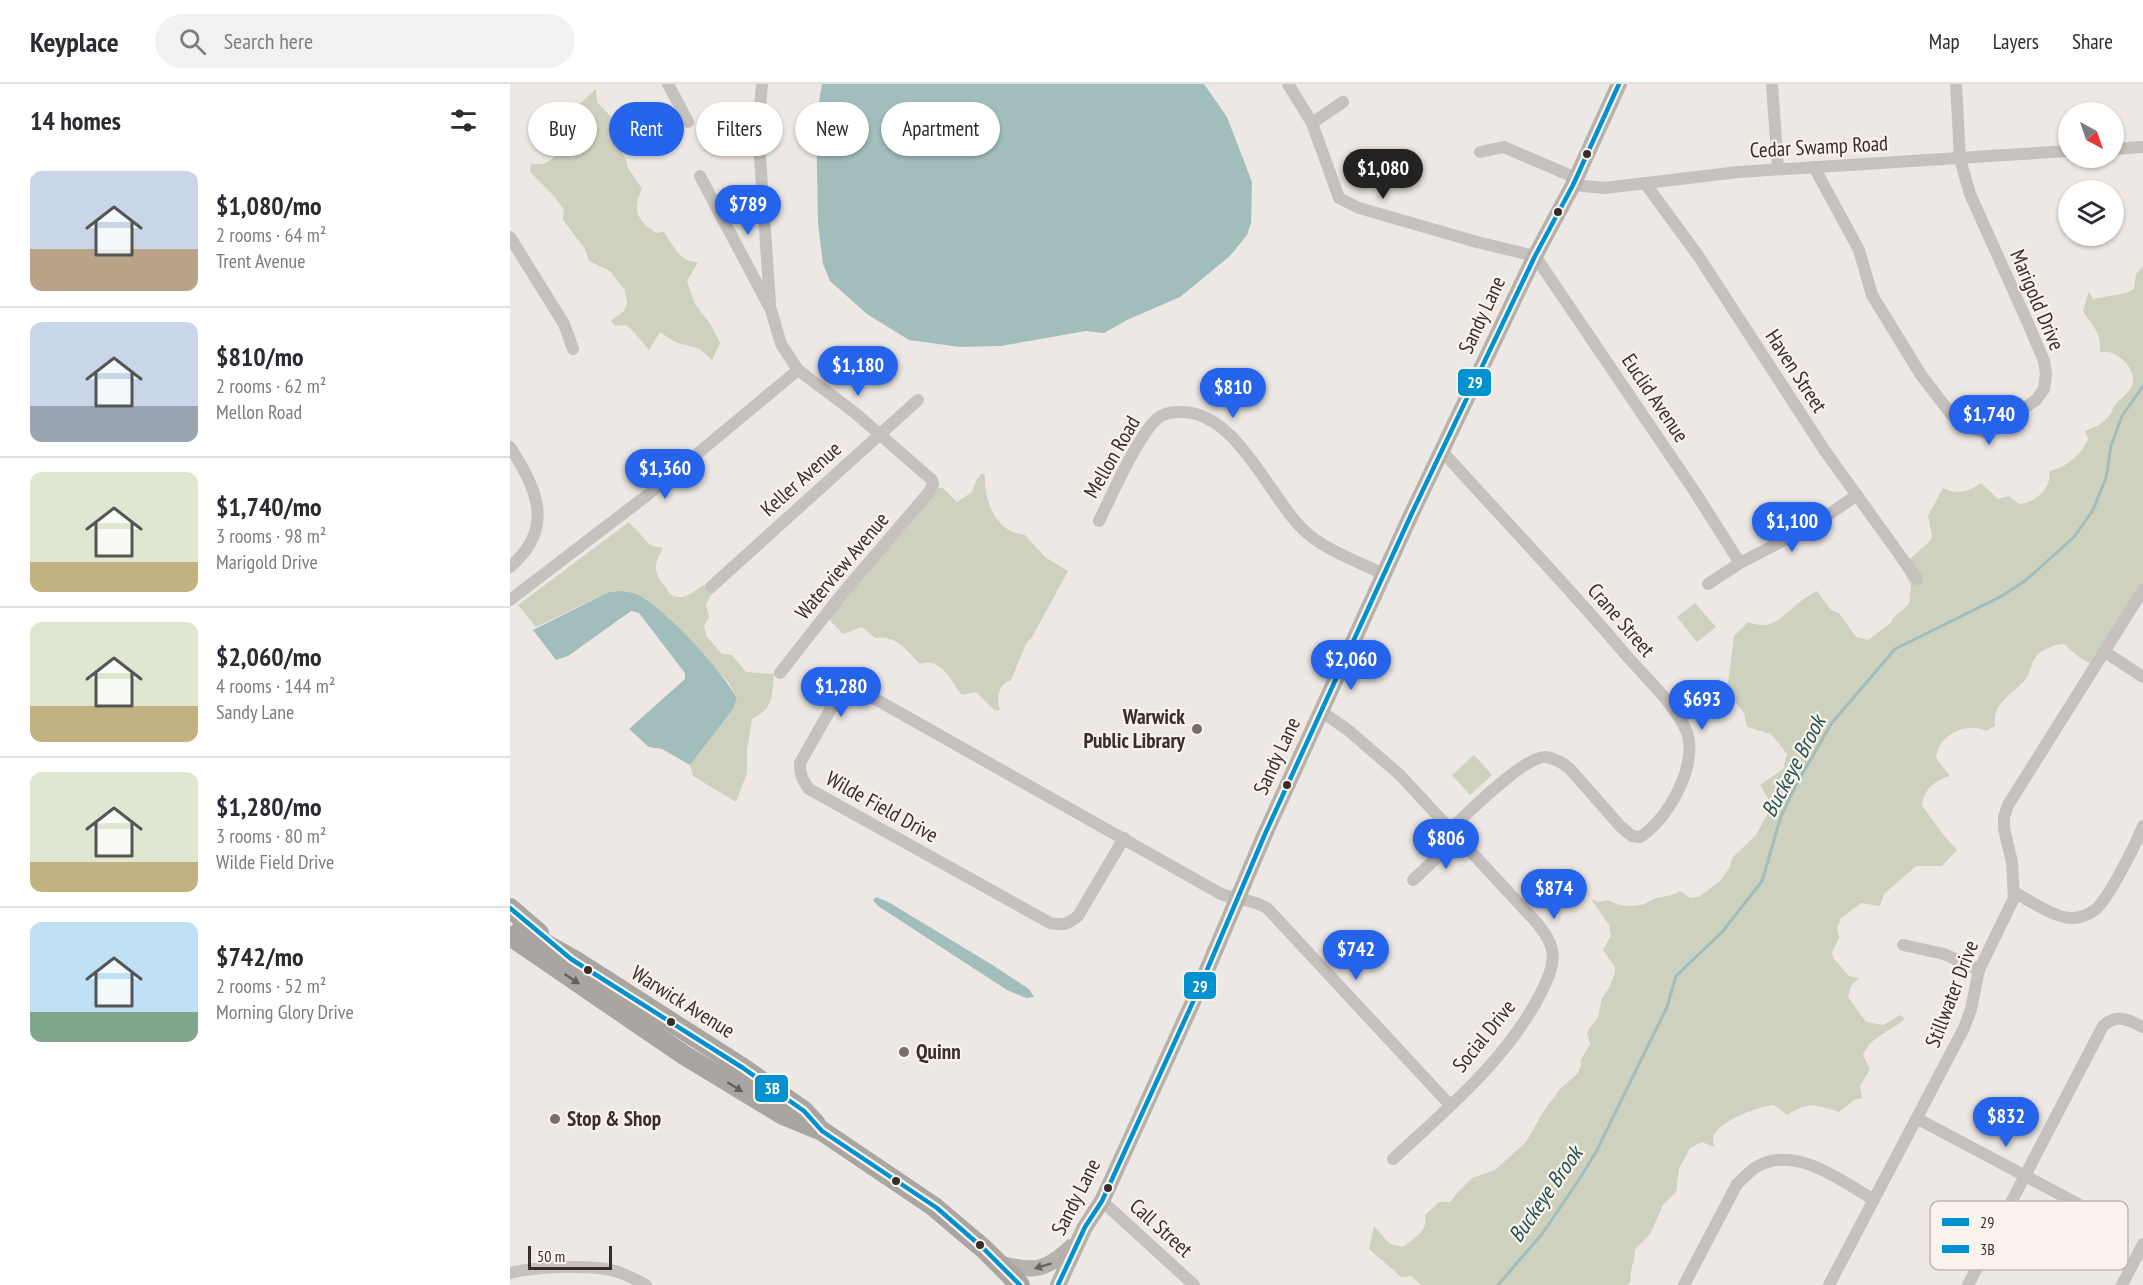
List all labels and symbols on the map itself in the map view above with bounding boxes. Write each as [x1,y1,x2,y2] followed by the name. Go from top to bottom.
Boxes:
[2058,102,2124,168] north arrow
[1749,129,1889,164] street label: Cedar Swamp Road
[1581,148,1593,160] unlabelled marker
[1334,149,1432,200] pin: $1,080
[712,185,784,236] pin: $789
[1552,206,1564,218] unlabelled marker
[2004,245,2071,354] street label: Marigold Drive
[1452,272,1511,358] street label: Sandy Lane
[1760,324,1833,418] street label: Haven Street
[809,346,907,397] pin: $1,180
[1616,348,1695,447] street label: Euclid Avenue
[1197,368,1269,419] pin: $810
[1457,368,1492,397] line badge: 29
[1467,372,1483,392] text: 29
[1940,395,2038,446] pin: $1,740
[1077,411,1146,503] street label: Mellon Road
[755,435,847,522] street label: Keller Avenue
[616,449,714,500] pin: $1,360
[1743,502,1841,553] pin: $1,100
[789,506,894,625] street label: Waterview Avenue
[1582,577,1661,662] street label: Crane Street
[1302,640,1400,691] pin: $2,060
[792,667,890,718] pin: $1,280
[1666,680,1738,731] pin: $693
[1083,703,1186,754] place label: Warwick Public Library
[1755,708,1833,821] water label: Buckeye Brook
[1247,713,1306,799] street label: Sandy Lane
[1190,722,1204,736] marker: Warwick Public Library
[821,765,943,848] street label: Wilde Field Drive
[1281,779,1293,791] unlabelled marker
[1410,819,1482,870] pin: $806
[1518,869,1590,920] pin: $874
[1320,930,1392,981] pin: $742
[1919,936,1984,1051] street label: Stillwater Drive
[627,959,740,1044] street label: Warwick Avenue
[582,964,594,976] unlabelled marker
[1183,971,1217,1000] line badge: 29
[564,973,580,985] one-way arrow
[1192,976,1208,996] text: 29
[1446,994,1521,1078] street label: Social Drive
[665,1016,677,1028] unlabelled marker
[916,1038,961,1065] place label: Quinn
[897,1045,911,1059] marker: Quinn
[754,1074,789,1103] line badge: 3B
[764,1078,780,1098] text: 3B
[727,1081,743,1092] one-way arrow
[1970,1097,2042,1148] pin: $832
[567,1105,661,1132] place label: Stop & Shop
[548,1112,562,1126] marker: Stop & Shop
[1502,1139,1590,1247] water label: Buckeye Brook
[1045,1154,1106,1240] street label: Sandy Lane
[890,1175,902,1187] unlabelled marker
[1102,1182,1114,1194] unlabelled marker
[1124,1192,1199,1263] street label: Call Street
[1930,1201,2128,1270] legend
[1980,1212,1994,1232] text: 29
[974,1239,986,1251] unlabelled marker
[1980,1239,1995,1259] text: 3B
[528,1243,612,1270] scale bar
[1033,1262,1051,1271] one-way arrow

